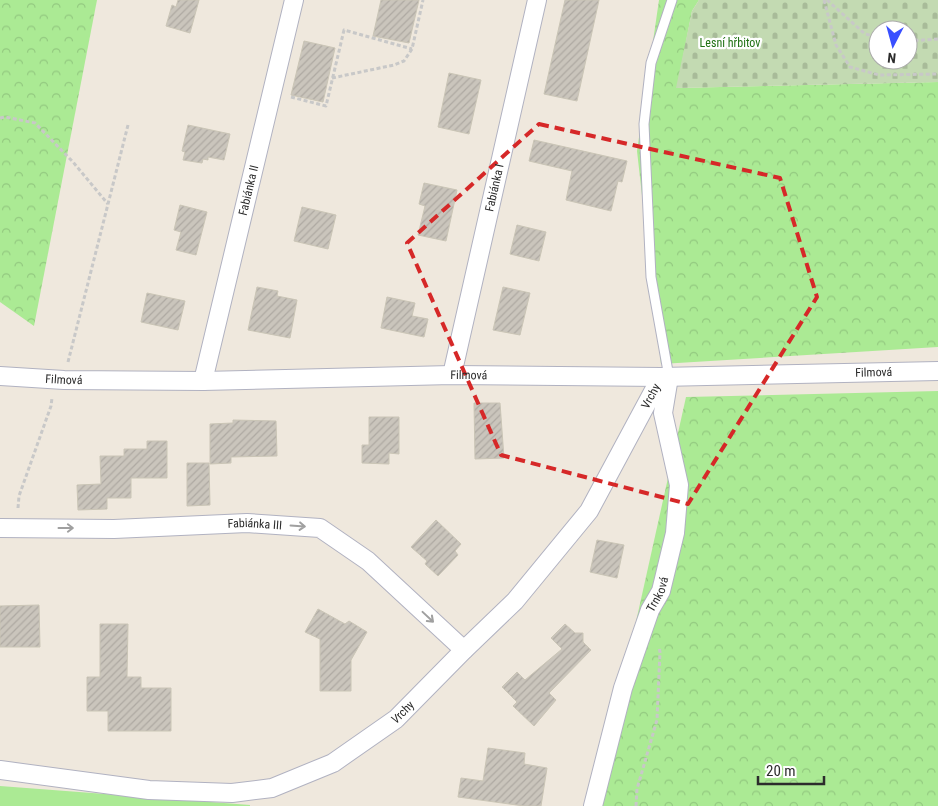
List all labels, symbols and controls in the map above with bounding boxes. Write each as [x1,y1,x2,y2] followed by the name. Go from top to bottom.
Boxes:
[868,20,918,70] north arrow
[700,36,760,50] park label: Lesní hřbitov
[887,50,897,66] text: N
[482,163,507,213] street label: Fabiánka I
[236,164,261,217] street label: Fabiánka II
[855,365,893,380] street label: Filmová
[450,368,488,382] street label: Filmová
[45,372,83,387] street label: Filmová
[638,381,663,411] street label: Vrchy
[227,516,283,532] street label: Fabiánka III
[290,522,306,531] one-way arrow
[58,523,74,533] one-way arrow
[643,575,671,614] street label: Trnková
[422,611,435,623] one-way arrow
[389,698,417,727] street label: Vrchy
[758,754,824,786] scale bar
[766,762,796,780] text: 20 m

